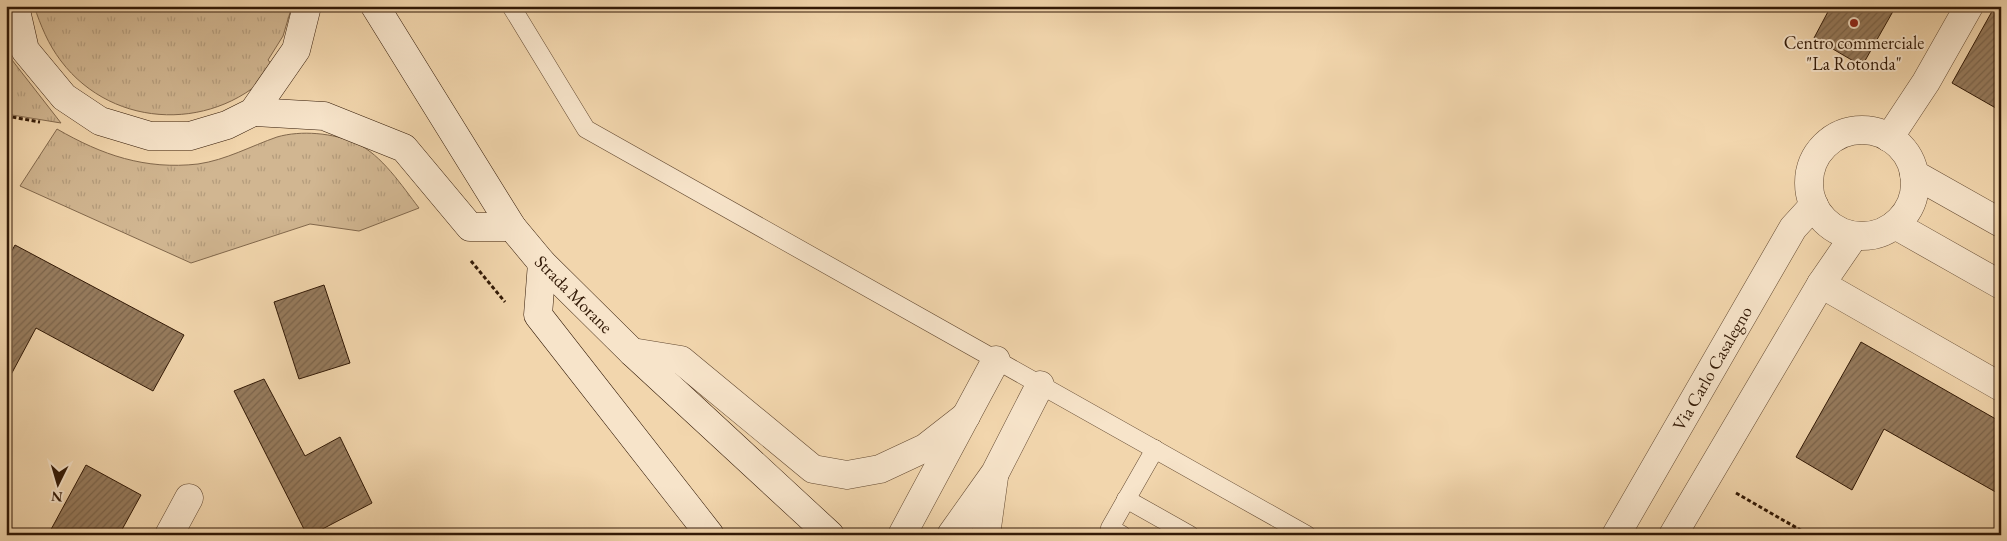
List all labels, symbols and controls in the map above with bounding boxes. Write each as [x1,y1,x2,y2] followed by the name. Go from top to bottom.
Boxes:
[1848,17,1860,29] marker: Centro commerciale "La Rotonda"
[1784,31,1924,75] place label: Centro commerciale "La Rotonda"
[530,250,618,338] street label: Strada Morane
[1667,301,1757,434] street label: Via Carlo Casalegno
[32,458,82,508] north arrow
[50,487,63,506] text: N

